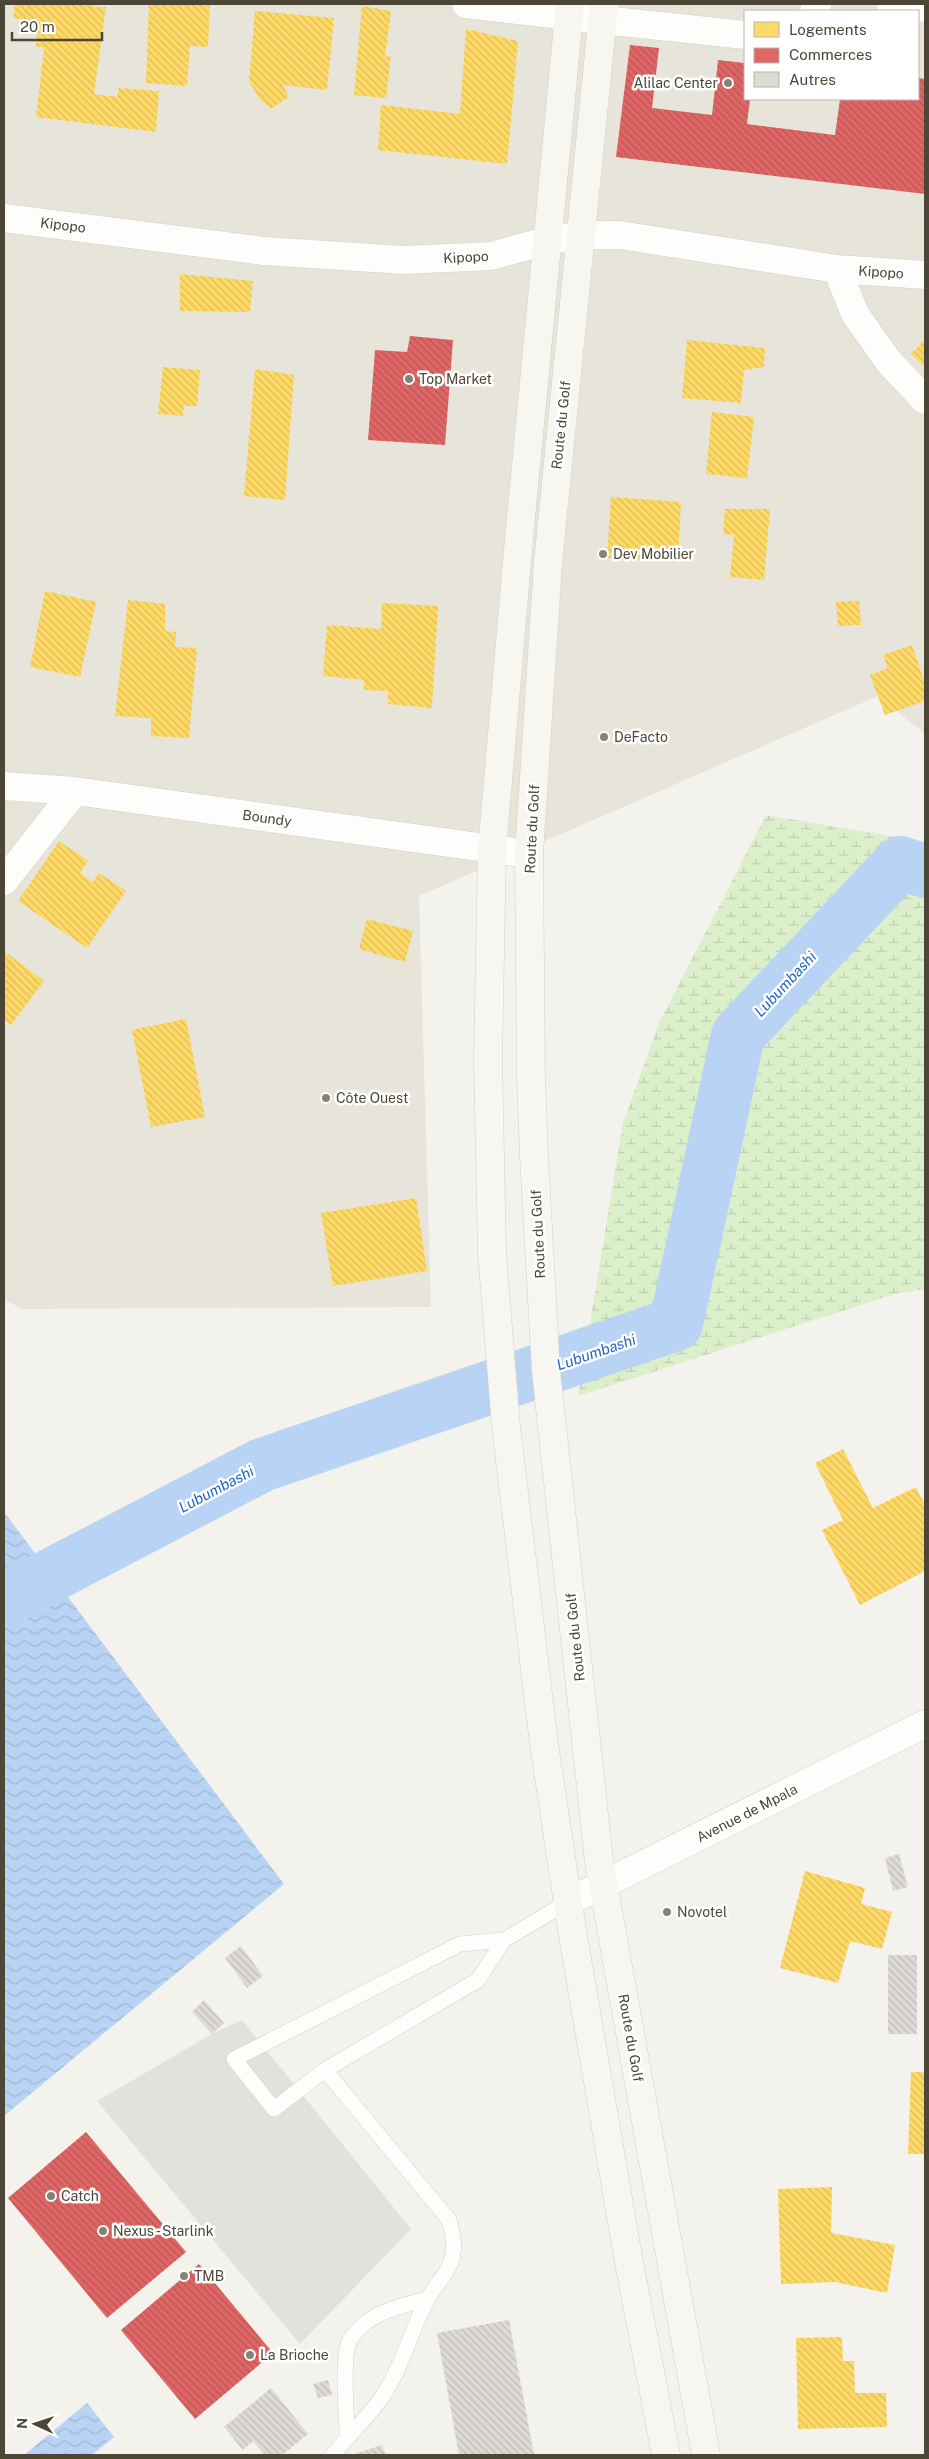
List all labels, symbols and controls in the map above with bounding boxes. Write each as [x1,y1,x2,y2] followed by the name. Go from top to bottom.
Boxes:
[12,10,102,42] scale bar
[744,10,919,100] legend
[20,18,55,35] text: 20 m
[789,21,867,38] text: Logements
[789,46,872,63] text: Commerces
[789,71,836,88] text: Autres
[634,75,718,91] place label: Alilac Center
[722,77,734,89] marker: Alilac Center
[39,214,87,236] street label: Kipopo
[443,248,489,266] street label: Kipopo
[858,262,904,282] street label: Kipopo
[419,371,492,387] place label: Top Market
[403,373,415,385] marker: Top Market
[548,379,574,470] street label: Route du Golf
[613,546,694,562] place label: Dev Mobilier
[597,548,609,560] marker: Dev Mobilier
[614,729,668,745] place label: DeFacto
[598,731,610,743] marker: DeFacto
[522,784,542,874] street label: Route du Golf
[241,807,293,829] street label: Boundy
[751,948,820,1020] water label: Lubumbashi
[336,1090,408,1106] place label: Côte Ouest
[320,1092,332,1104] marker: Côte Ouest
[528,1189,548,1279] street label: Route du Golf
[554,1330,638,1373] water label: Lubumbashi
[176,1462,257,1516] water label: Lubumbashi
[562,1591,588,1682] street label: Route du Golf
[694,1781,800,1845] street label: Avenue de Mpala
[677,1904,727,1920] place label: Novotel
[661,1906,673,1918] marker: Novotel
[615,1993,647,2084] street label: Route du Golf
[61,2188,99,2204] place label: Catch
[45,2190,57,2202] marker: Catch
[113,2223,214,2239] place label: Nexus - Starlink
[97,2225,109,2237] marker: Nexus - Starlink
[194,2268,224,2284] place label: TMB
[178,2270,190,2282] marker: TMB
[260,2347,329,2363] place label: La Brioche
[244,2349,256,2361] marker: La Brioche
[10,2399,60,2449] north arrow
[14,2417,30,2429] text: N

